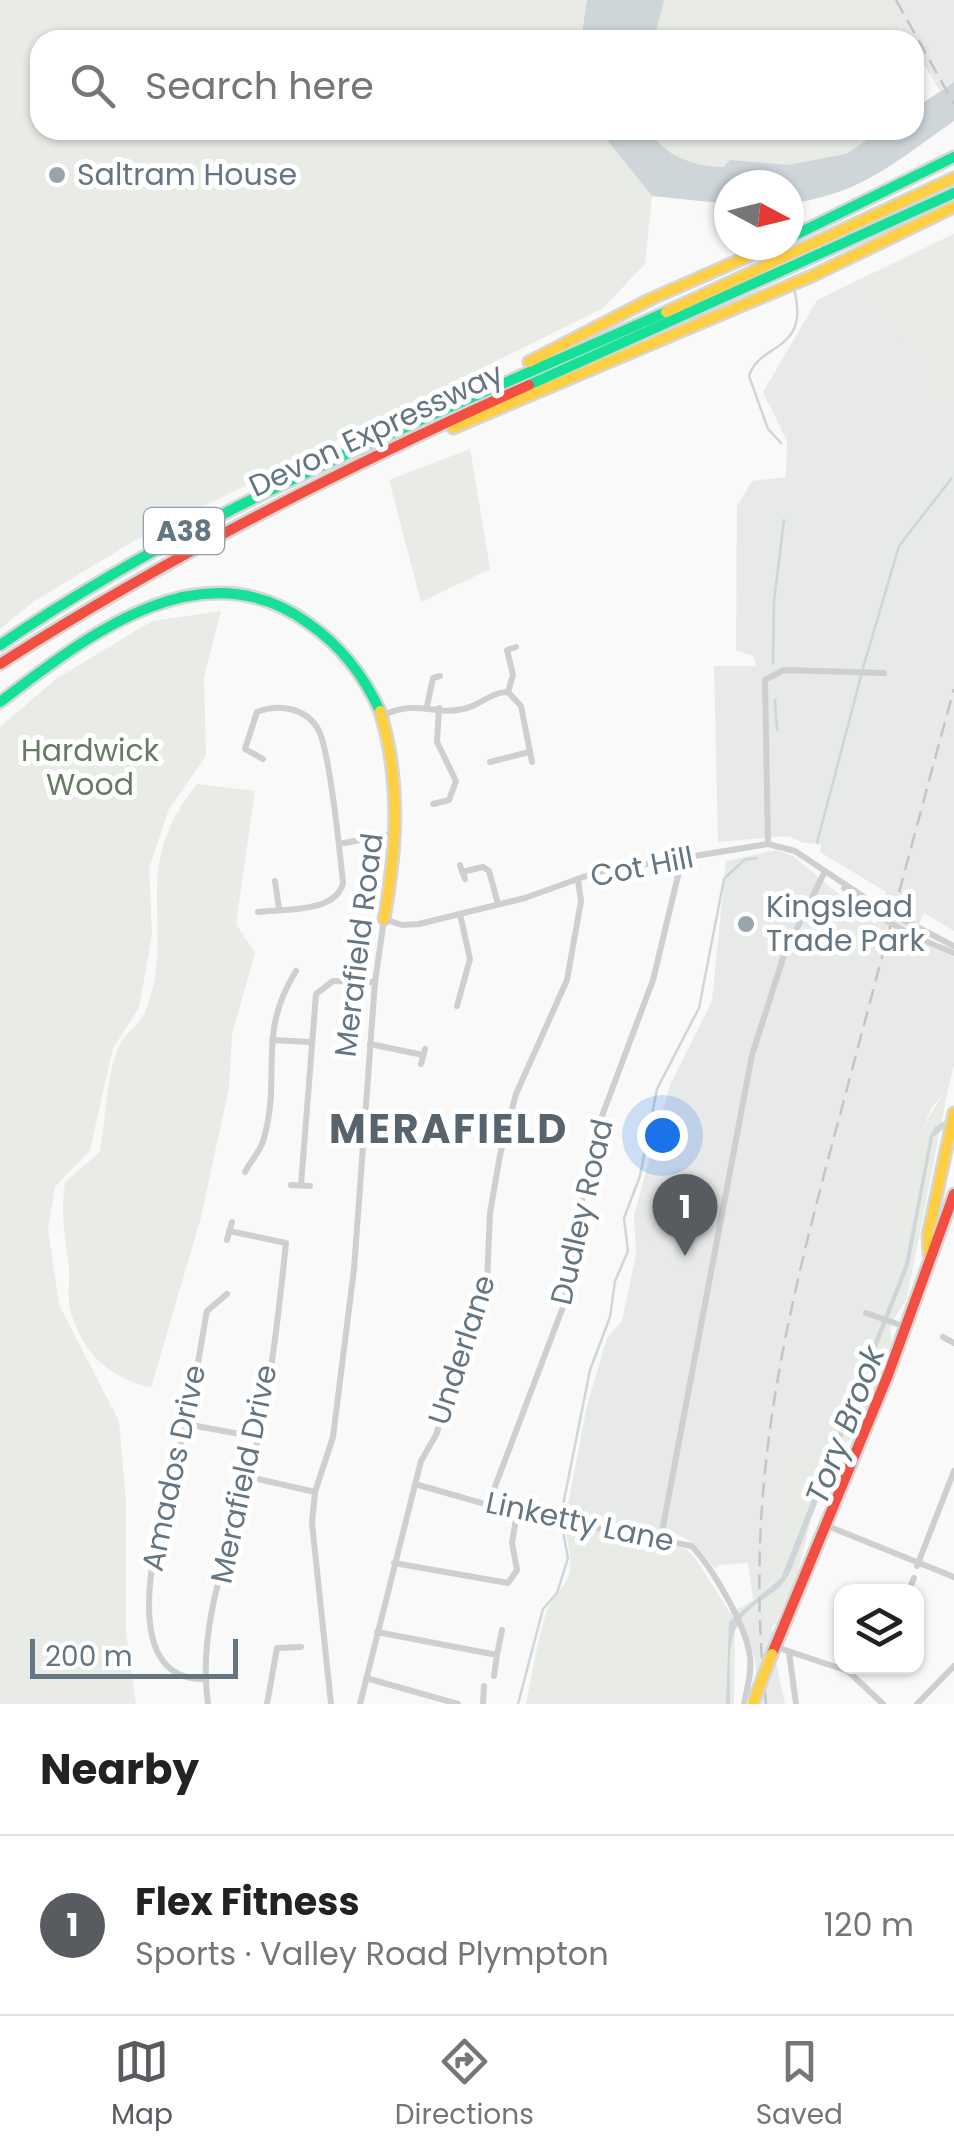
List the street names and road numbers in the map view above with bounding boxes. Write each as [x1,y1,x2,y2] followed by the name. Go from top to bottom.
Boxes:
[242,352,510,507] street label: Devon Expressway
[144,508,224,554] road number: A38
[323,830,394,1059] street label: Merafield Road
[587,835,697,898] street label: Cot Hill
[539,1115,624,1309] street label: Dudley Road
[417,1270,506,1430] street label: Underlane
[131,1361,216,1575] street label: Amados Drive
[199,1361,288,1587] street label: Merafield Drive
[482,1481,678,1562] street label: Linketty Lane

